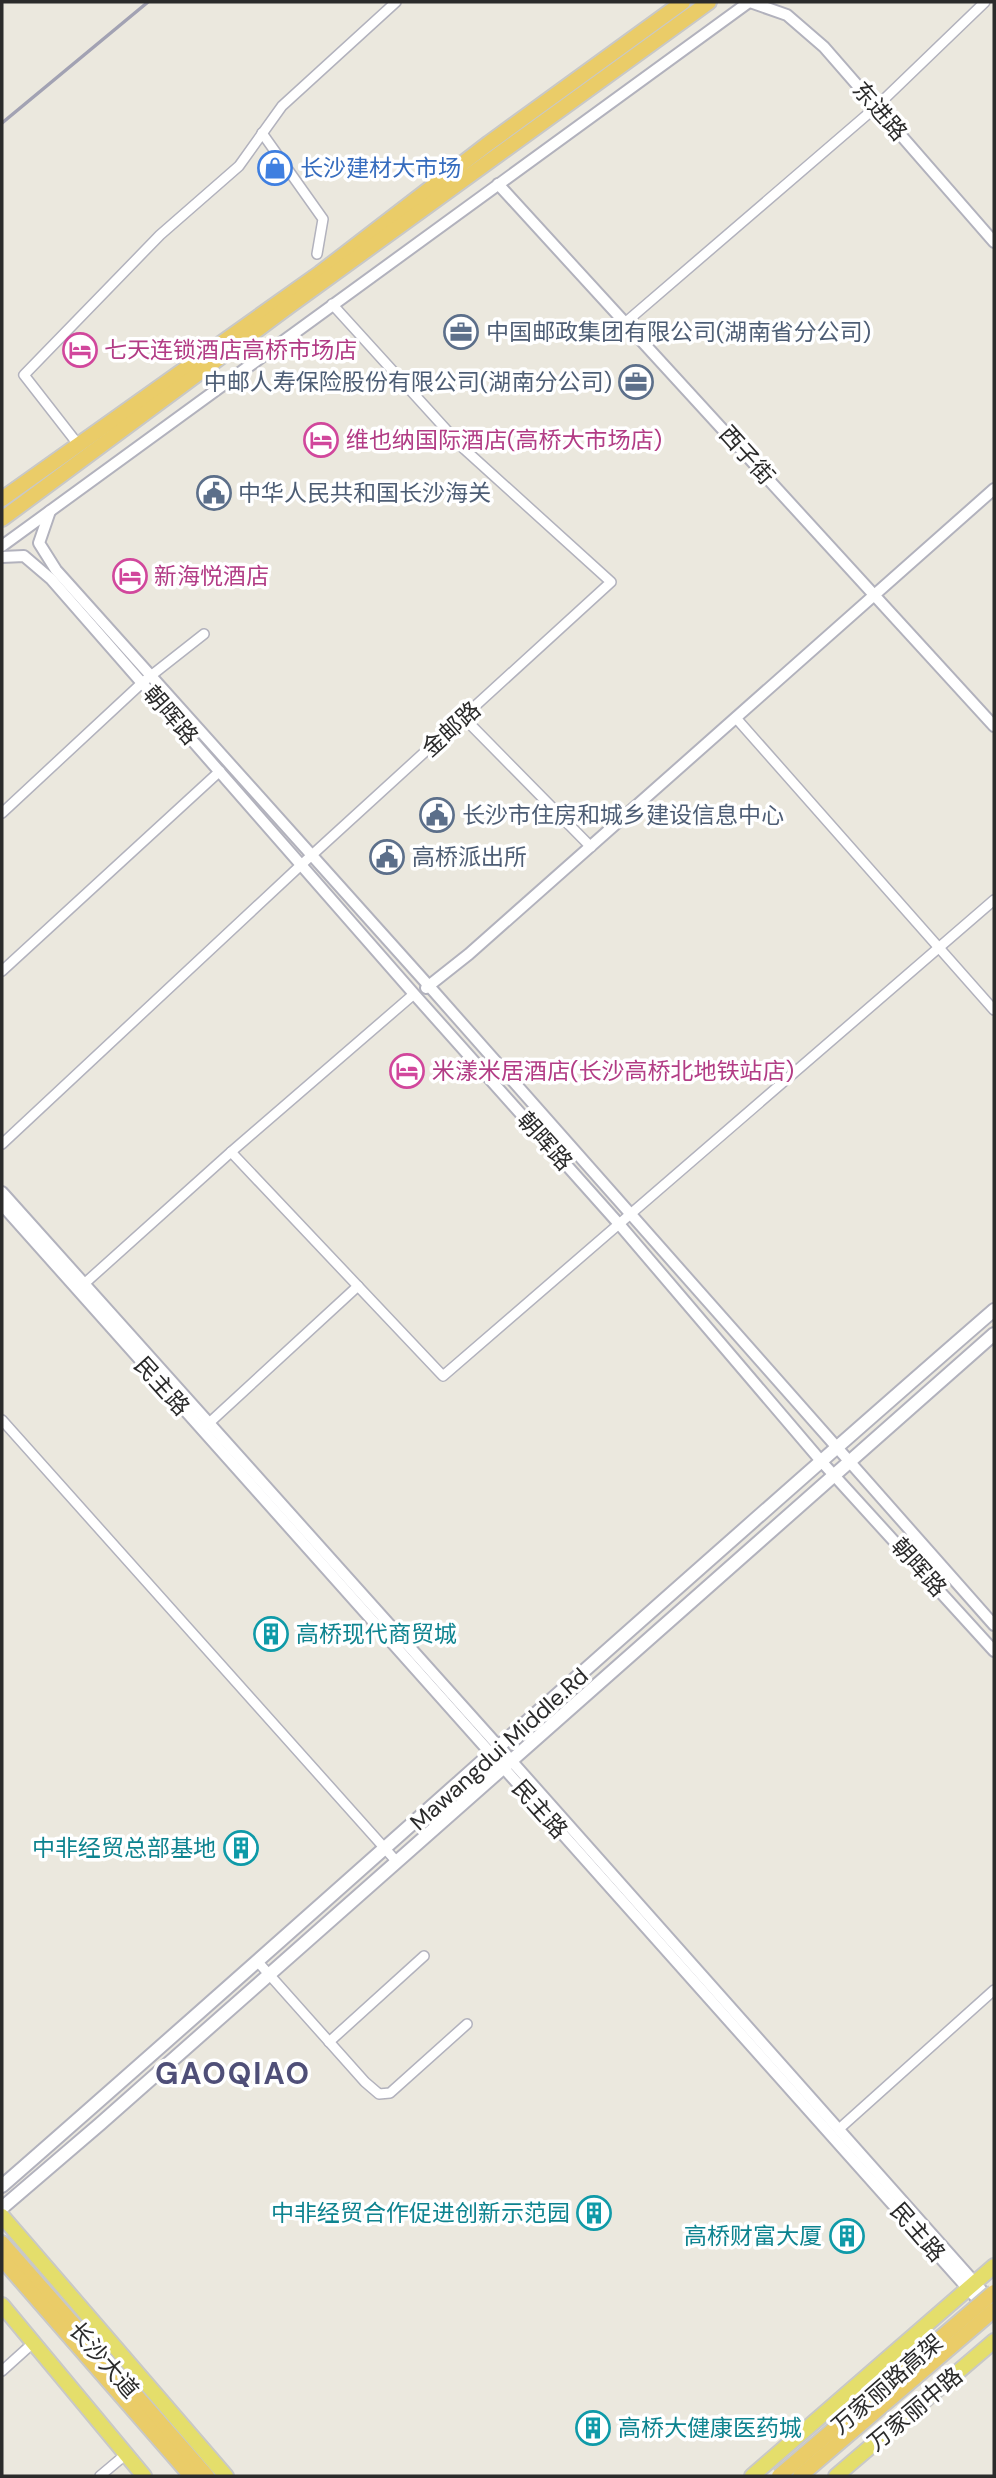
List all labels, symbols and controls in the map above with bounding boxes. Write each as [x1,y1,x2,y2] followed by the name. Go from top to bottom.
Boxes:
[846,75,914,147] street label: 东进路
[256,149,294,187] shop icon: 长沙建材大市场
[300,153,461,183] place label: 长沙建材大市场
[442,313,480,351] office icon: 中国邮政集团有限公司(湖南省分公司)
[486,317,871,347] place label: 中国邮政集团有限公司(湖南省分公司)
[61,331,99,369] hotel icon: 七天连锁酒店高桥市场店
[104,335,357,365] place label: 七天连锁酒店高桥市场店
[617,363,655,401] office icon: 中邮人寿保险股份有限公司(湖南分公司)
[204,367,612,397] place label: 中邮人寿保险股份有限公司(湖南分公司)
[713,419,781,491] street label: 西子街
[302,421,340,459] hotel icon: 维也纳国际酒店(高桥大市场店)
[346,425,662,455] place label: 维也纳国际酒店(高桥大市场店)
[195,474,233,512] public building icon: 中华人民共和国长沙海关
[238,478,491,508] place label: 中华人民共和国长沙海关
[111,557,149,595] hotel icon: 新海悦酒店
[154,561,269,591] place label: 新海悦酒店
[137,679,205,751] street label: 朝晖路
[415,695,487,763] street label: 金邮路
[418,796,456,834] public building icon: 长沙市住房和城乡建设信息中心
[462,800,784,830] place label: 长沙市住房和城乡建设信息中心
[368,838,406,876] public building icon: 高桥派出所
[412,842,527,872] place label: 高桥派出所
[388,1052,426,1090] hotel icon: 米漾米居酒店(长沙高桥北地铁站店)
[432,1056,794,1086] place label: 米漾米居酒店(长沙高桥北地铁站店)
[511,1105,579,1177] street label: 朝晖路
[128,1350,196,1422] street label: 民主路
[885,1531,953,1603] street label: 朝晖路
[252,1615,290,1653] building icon: 高桥现代商贸城
[296,1619,457,1649] place label: 高桥现代商贸城
[404,1661,594,1837] street label: Mawangdui Middle.Rd
[506,1773,574,1845] street label: 民主路
[222,1829,260,1867] building icon: 中非经贸总部基地
[32,1833,216,1863] place label: 中非经贸总部基地
[155,2054,311,2093] district label: GAOQIAO
[575,2194,613,2232] building icon: 中非经贸合作促进创新示范园
[884,2196,952,2268] street label: 民主路
[271,2198,570,2228] place label: 中非经贸合作促进创新示范园
[828,2217,866,2255] building icon: 高桥财富大厦
[684,2221,822,2251] place label: 高桥财富大厦
[63,2315,145,2405] street label: 长沙大道
[825,2327,949,2441] street label: 万家丽路高架
[861,2361,969,2457] street label: 万家丽中路
[574,2409,612,2447] building icon: 高桥大健康医药城
[618,2413,802,2443] place label: 高桥大健康医药城

